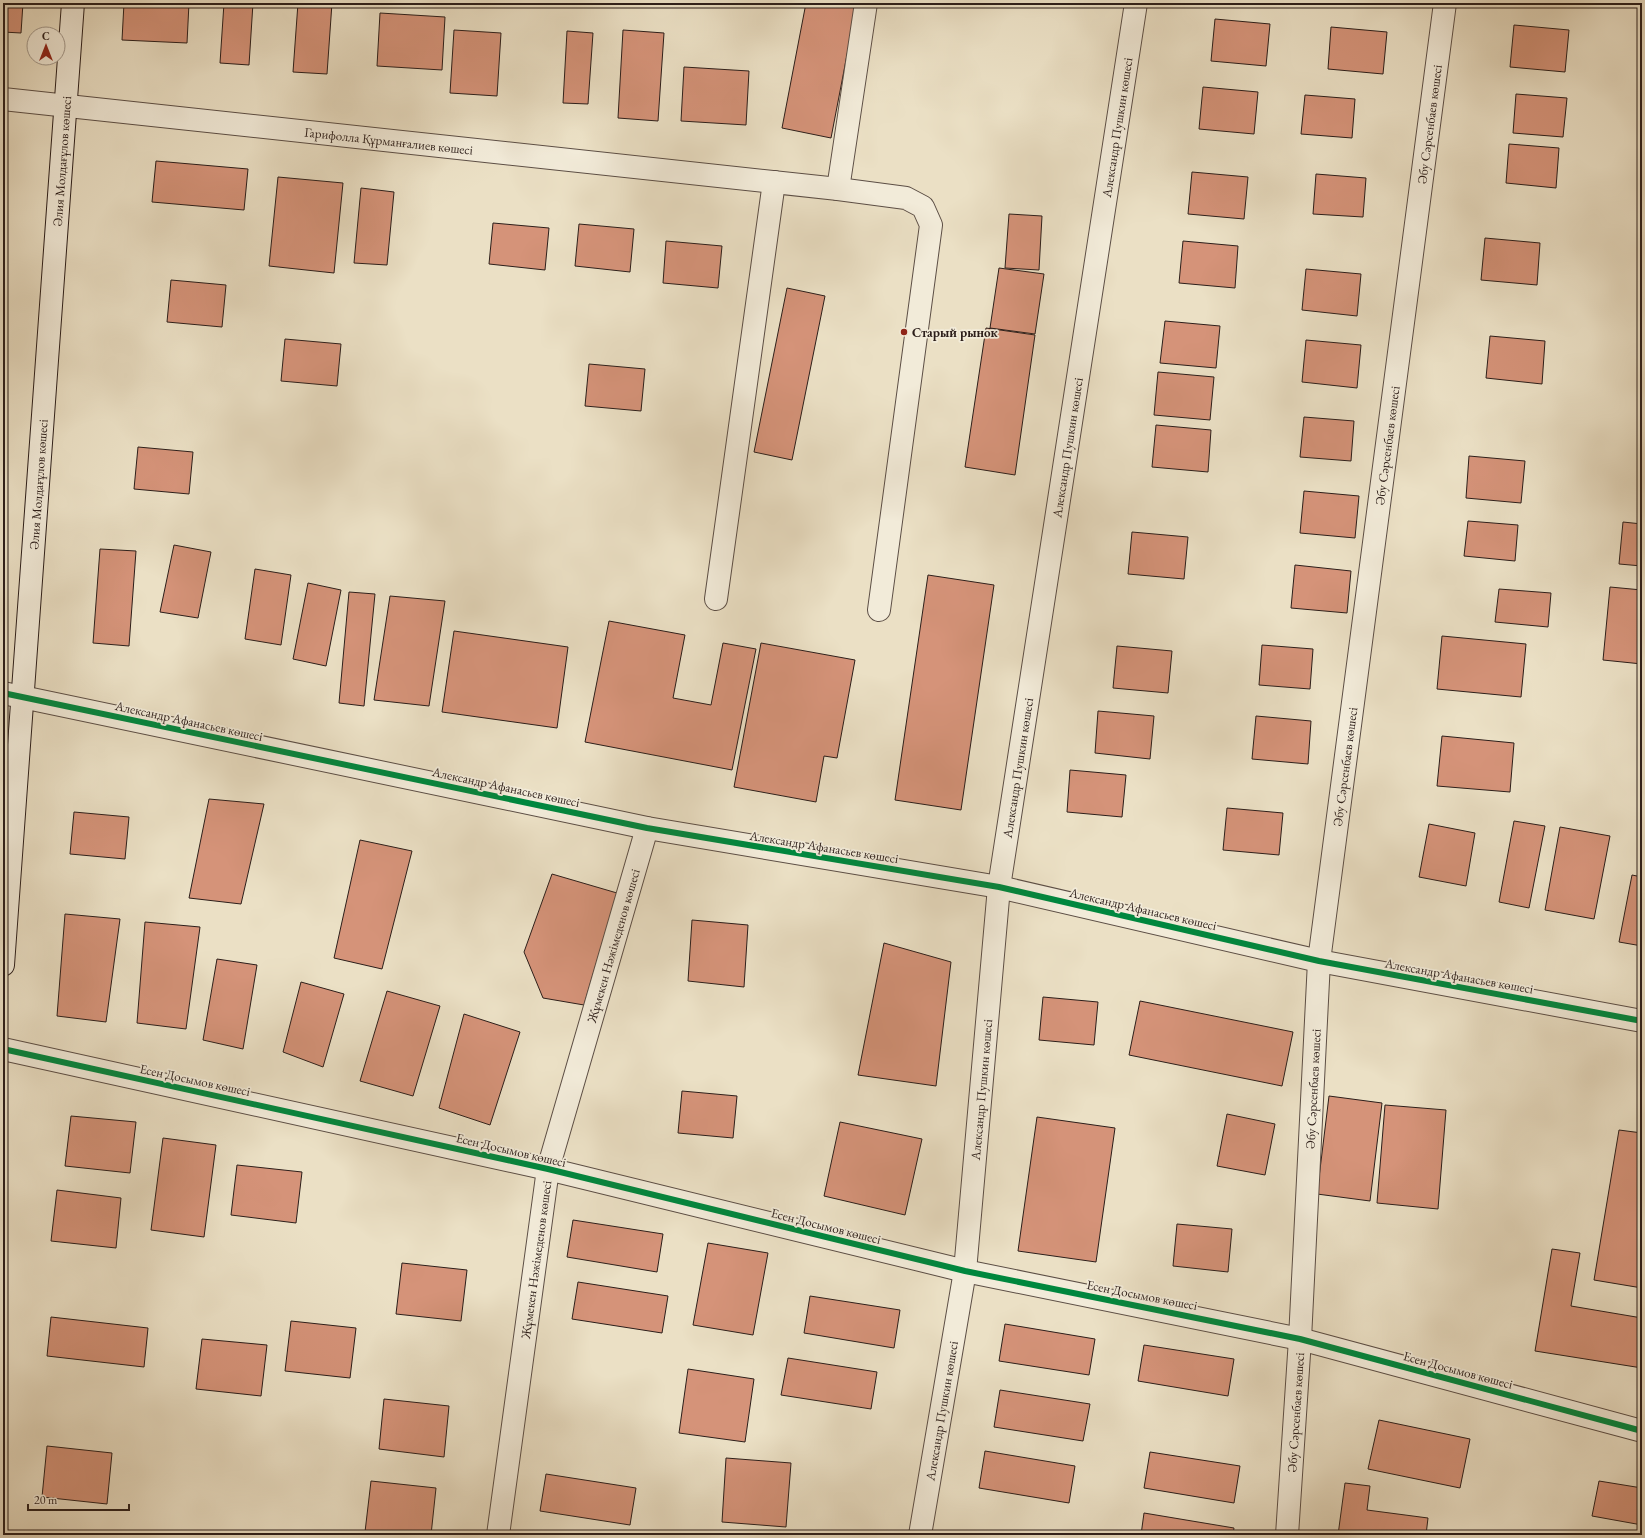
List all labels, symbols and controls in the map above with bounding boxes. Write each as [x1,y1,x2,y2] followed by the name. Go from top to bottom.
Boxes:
[26,26,66,66] north arrow
[42,29,50,43] text: С
[1097,56,1136,200] street label: Александр Пушкин көшесі
[1413,64,1445,185] street label: Әбу Сәрсенбаев көшесі
[48,95,75,227] street label: Әлия Молдағұлов көшесі
[304,123,474,158] street label: Гарифолла Құрманғалиев көшесі
[912,324,999,341] place label: Старый рынок
[899,327,909,337] marker: Старый рынок
[1048,376,1086,520] street label: Александр Пушкин көшесі
[1371,385,1403,506] street label: Әбу Сәрсенбаев көшесі
[25,419,51,550] street label: Әлия Молдағұлов көшесі
[113,697,264,745] street label: Александр Афанасьев көшесі
[998,697,1037,840] street label: Александр Пушкин көшесі
[1328,706,1361,827] street label: Әбу Сәрсенбаев көшесі
[430,763,581,811] street label: Александр Афанасьев көшесі
[747,827,900,867] street label: Александр Афанасьев көшесі
[582,867,643,1026] street label: Жұмекен Нәжімеденов көшесі
[1067,884,1218,934] street label: Александр Афанасьев көшесі
[1382,954,1535,997] street label: Александр Афанасьев көшесі
[966,1018,996,1162] street label: Александр Пушкин көшесі
[1301,1028,1324,1149] street label: Әбу Сәрсенбаев көшесі
[138,1060,252,1100] street label: Есен Досымов көшесі
[454,1129,568,1171] street label: Есен Досымов көшесі
[516,1179,555,1341] street label: Жұмекен Нәжімеденов көшесі
[769,1204,883,1248] street label: Есен Досымов көшесі
[1085,1276,1199,1314] street label: Есен Досымов көшесі
[921,1340,961,1483] street label: Александр Пушкин көшесі
[1401,1347,1515,1393] street label: Есен Досымов көшесі
[1283,1352,1308,1473] street label: Әбу Сәрсенбаев көшесі
[28,1486,129,1512] scale bar
[34,1492,58,1508] text: 20 m

